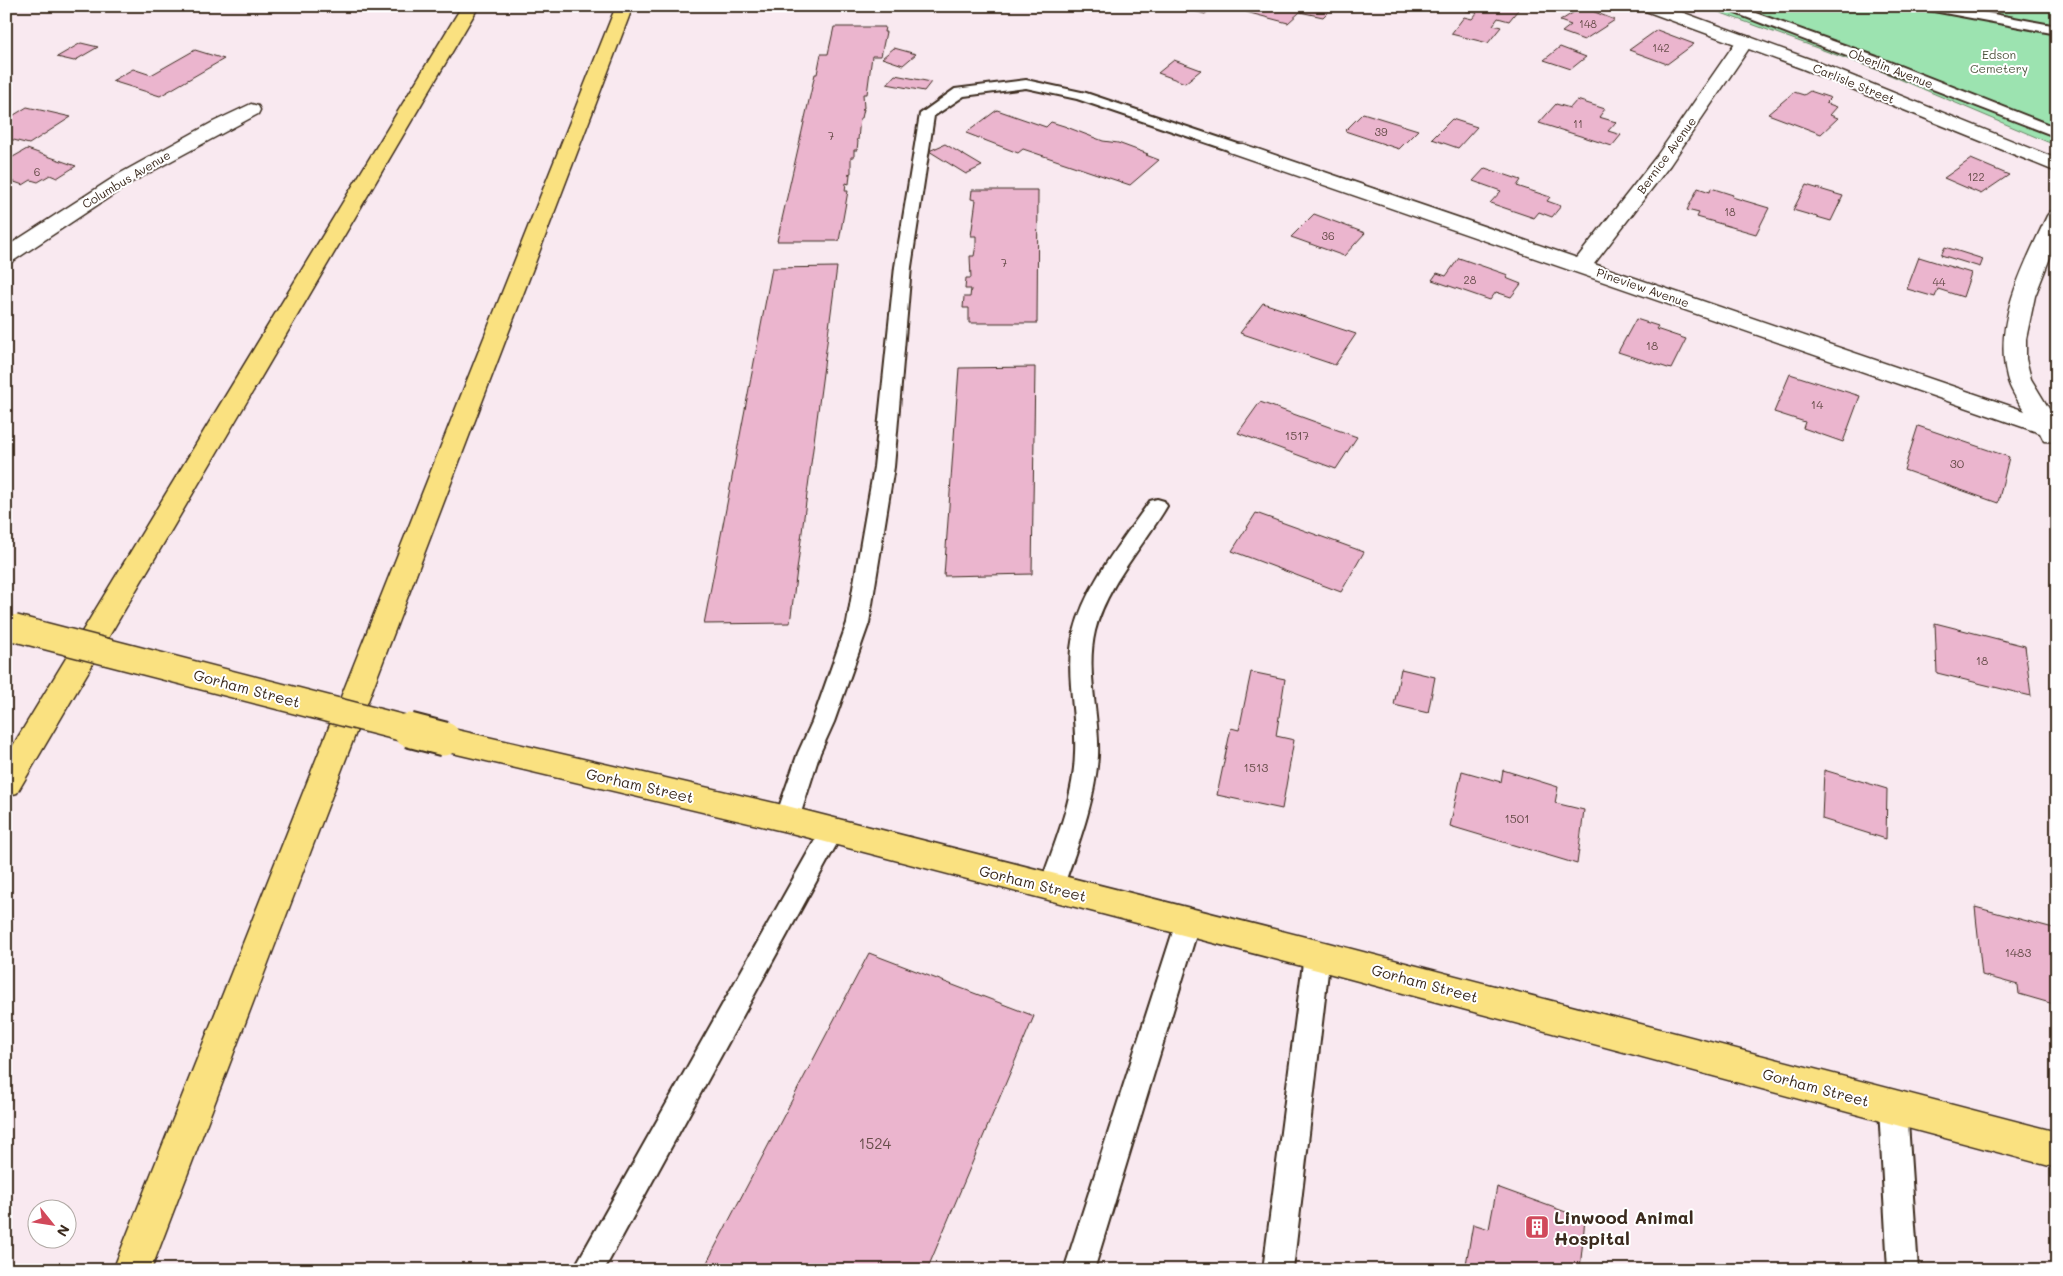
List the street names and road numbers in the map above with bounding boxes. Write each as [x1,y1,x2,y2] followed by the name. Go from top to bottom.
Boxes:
[1846,45,1936,91] street label: Oberlin Avenue
[1811,59,1897,107] street label: Carlisle Street
[1633,113,1699,197] street label: Bernice Avenue
[79,146,173,212] street label: Columbus Avenue
[1594,264,1692,310] street label: Pineview Avenue
[191,664,303,712] street label: Gorham Street
[584,763,696,807] street label: Gorham Street
[977,860,1089,906] street label: Gorham Street
[1369,959,1481,1007] street label: Gorham Street
[1760,1063,1872,1111] street label: Gorham Street

